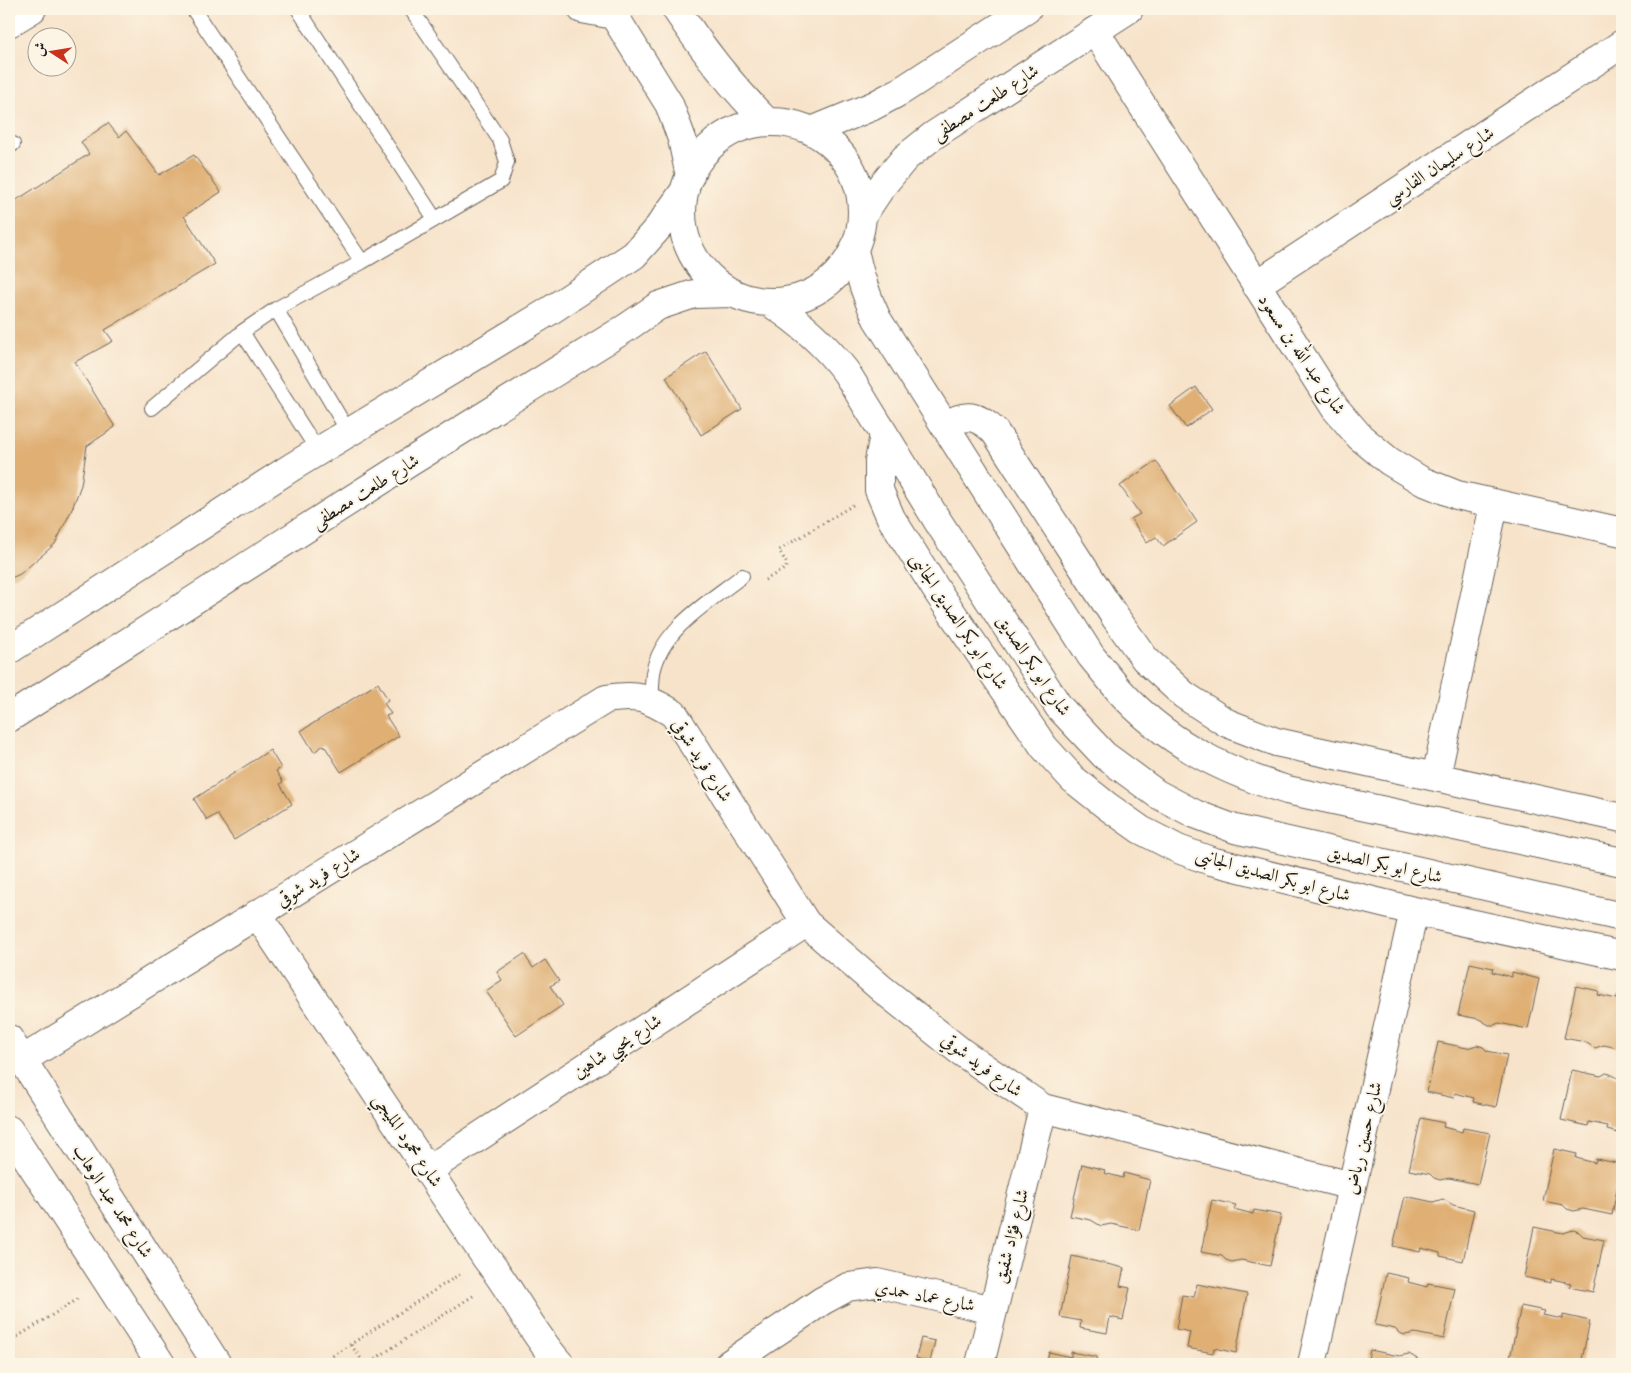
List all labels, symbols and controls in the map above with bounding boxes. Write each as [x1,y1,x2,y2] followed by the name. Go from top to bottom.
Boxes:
[28,28,78,78] north arrow
[29,41,50,58] text: ش
[927,59,1045,148] street label: شارع طلعت مصطفى
[1380,121,1501,214] street label: شارع سليمان الفارسي
[1250,288,1353,421] street label: شارع عبد الله بن مسعود
[307,449,425,536] street label: شارع طلعت مصطفى
[902,549,1013,696] street label: شارع ابو بكر الصديق الجانبى
[989,610,1076,722] street label: شارع ابو بكر الصديق
[664,714,737,808] street label: شارع فريد شوقي
[1324,840,1445,892] street label: شارع ابو بكر الصديق
[272,843,366,915] street label: شارع فريد شوقي
[1192,844,1353,910] street label: شارع ابو بكر الصديق الجانبى
[568,1009,669,1088] street label: شارع يحيي شاهين
[935,1028,1027,1105] street label: شارع فريد شوقي
[1339,1079,1391,1198] street label: شارع حسين رياض
[364,1089,447,1194] street label: شارع محمود المليجي
[65,1140,158,1264] street label: شارع محمد عبد الوهاب
[989,1186,1037,1287] street label: شارع فؤاد شفيق
[872,1276,977,1320] street label: شارع عماد حمدي

